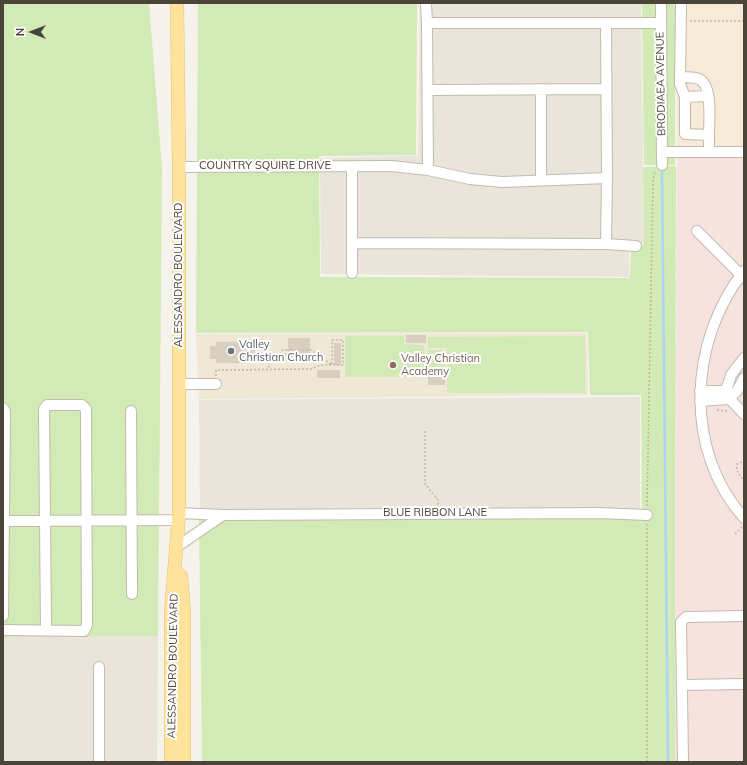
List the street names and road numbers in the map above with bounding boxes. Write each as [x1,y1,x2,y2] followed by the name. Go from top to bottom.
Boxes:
[653,32,669,136] street label: BRODIAEA AVENUE
[199,159,331,173] street label: COUNTRY SQUIRE DRIVE
[172,203,186,347] street label: ALESSANDRO BOULEVARD
[383,506,487,520] street label: BLUE RIBBON LANE
[165,593,181,739] street label: ALESSANDRO BOULEVARD

